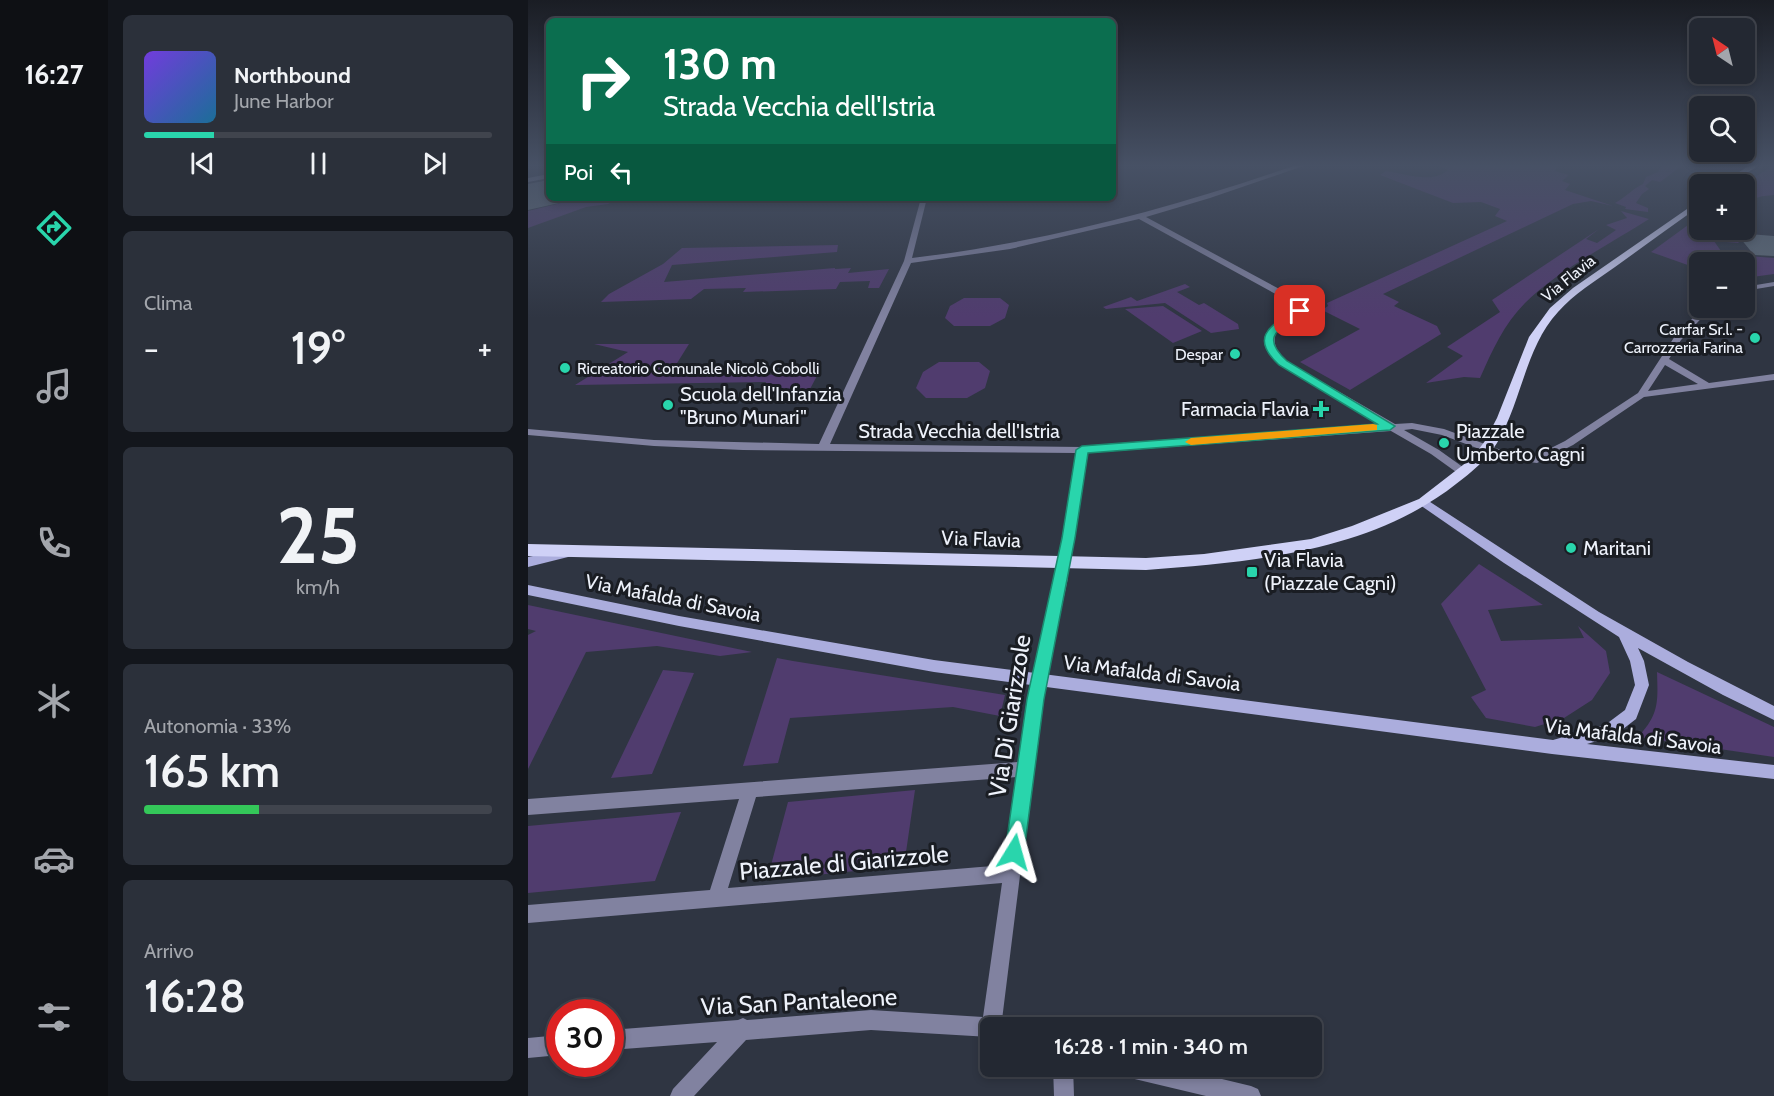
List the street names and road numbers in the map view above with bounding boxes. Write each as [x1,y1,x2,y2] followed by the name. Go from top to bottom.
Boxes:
[1538,251,1599,306] street label: Via Flavia
[858,419,1060,443] street label: Strada Vecchia dell'Istria
[941,526,1022,552] street label: Via Flavia
[583,569,763,627] street label: Via Mafalda di Savoia
[982,633,1037,799] street label: Via Di Giarizzole
[1062,650,1242,696] street label: Via Mafalda di Savoia
[1543,713,1723,759] street label: Via Mafalda di Savoia
[738,839,950,886] street label: Piazzale di Giarizzole
[700,982,898,1021] street label: Via San Pantaleone

